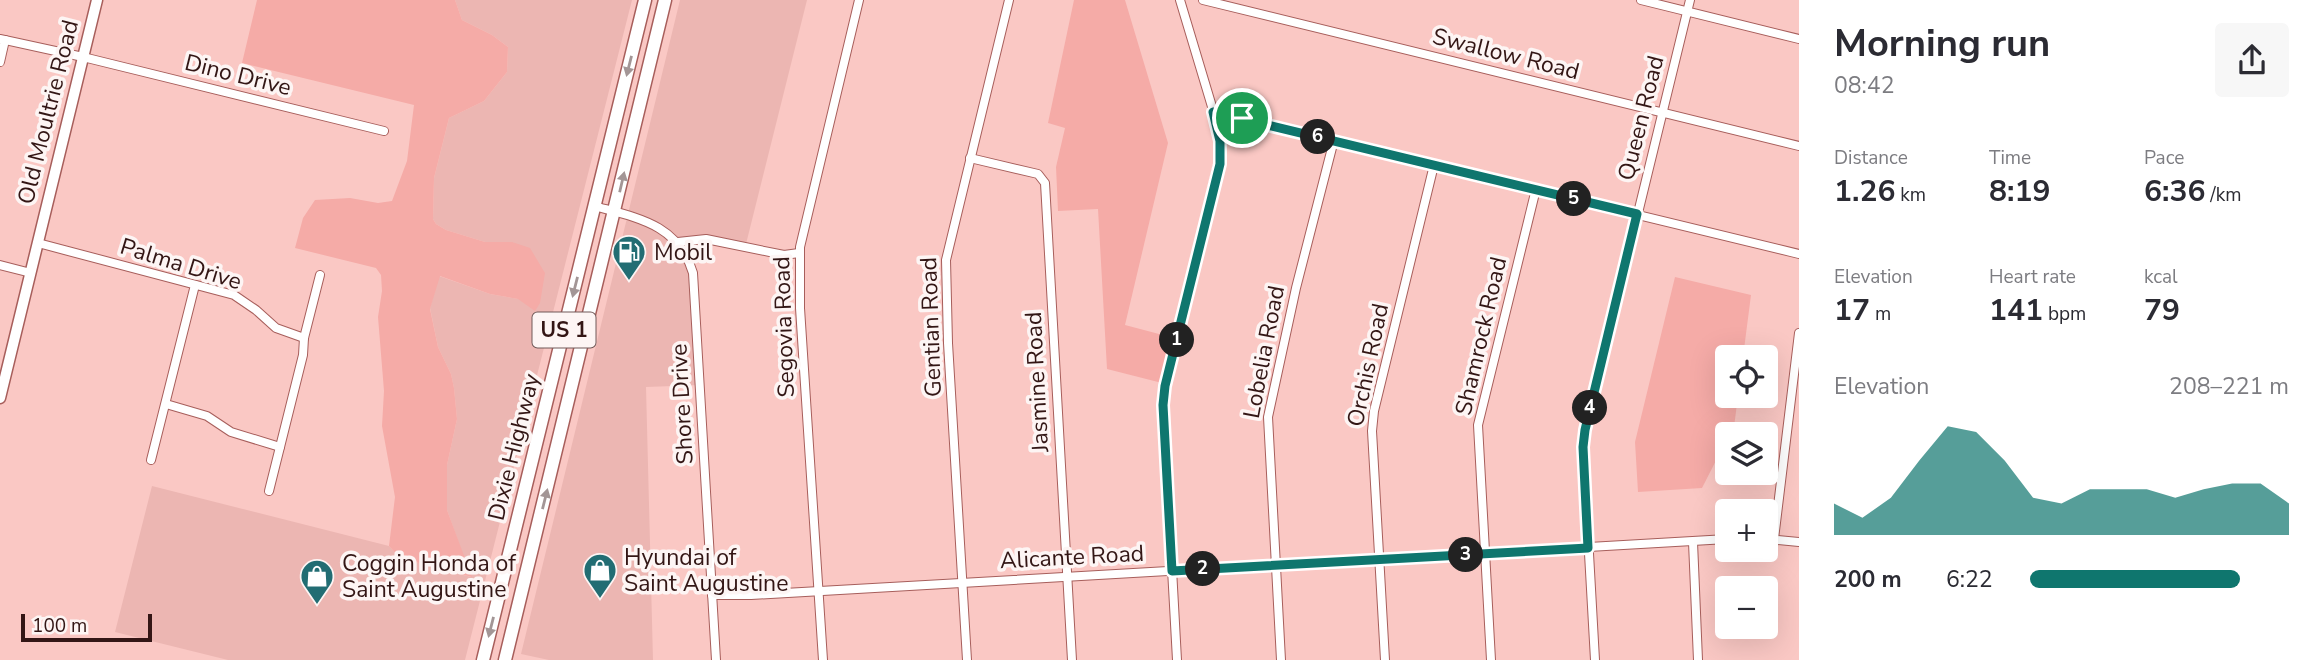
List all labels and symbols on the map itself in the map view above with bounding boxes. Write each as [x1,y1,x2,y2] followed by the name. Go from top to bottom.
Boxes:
[10,17,86,207] street label: Old Moultrie Road
[1429,21,1583,87] street label: Swallow Road
[182,47,294,103] street label: Dino Drive
[1611,52,1671,184] street label: Queen Road
[623,55,634,77] one-way arrow
[1212,88,1272,148] pin
[1300,120,1336,154] pin: 6
[617,171,628,193] one-way arrow
[1556,182,1592,216] pin: 5
[117,231,245,297] street label: Palma Drive
[610,233,648,282] fuel station icon: Mobil
[654,237,712,268] place label: Mobil
[1448,254,1514,418] street label: Shamrock Road
[766,256,802,398] street label: Segovia Road
[913,256,949,398] street label: Gentian Road
[569,276,580,298] one-way arrow
[1236,283,1292,421] street label: Lobelia Road
[1340,301,1396,429] street label: Orchis Road
[1018,311,1056,454] street label: Jasmine Road
[532,312,596,348] road number: US 1
[1160,322,1194,358] pin: 1
[663,343,701,465] street label: Shore Drive
[481,370,547,524] street label: Dixie Highway
[1572,390,1608,426] pin: 4
[540,487,551,509] one-way arrow
[999,538,1145,576] street label: Alicante Road
[1448,538,1484,572] pin: 3
[624,542,788,599] place label: Hyundai of Saint Augustine
[342,548,516,605] place label: Coggin Honda of Saint Augustine
[581,551,619,600] shop icon: Hyundai of Saint Augustine
[1186,552,1220,586] pin: 2
[298,557,336,606] shop icon: Coggin Honda of Saint Augustine
[21,611,152,643] scale bar
[485,616,496,638] one-way arrow

